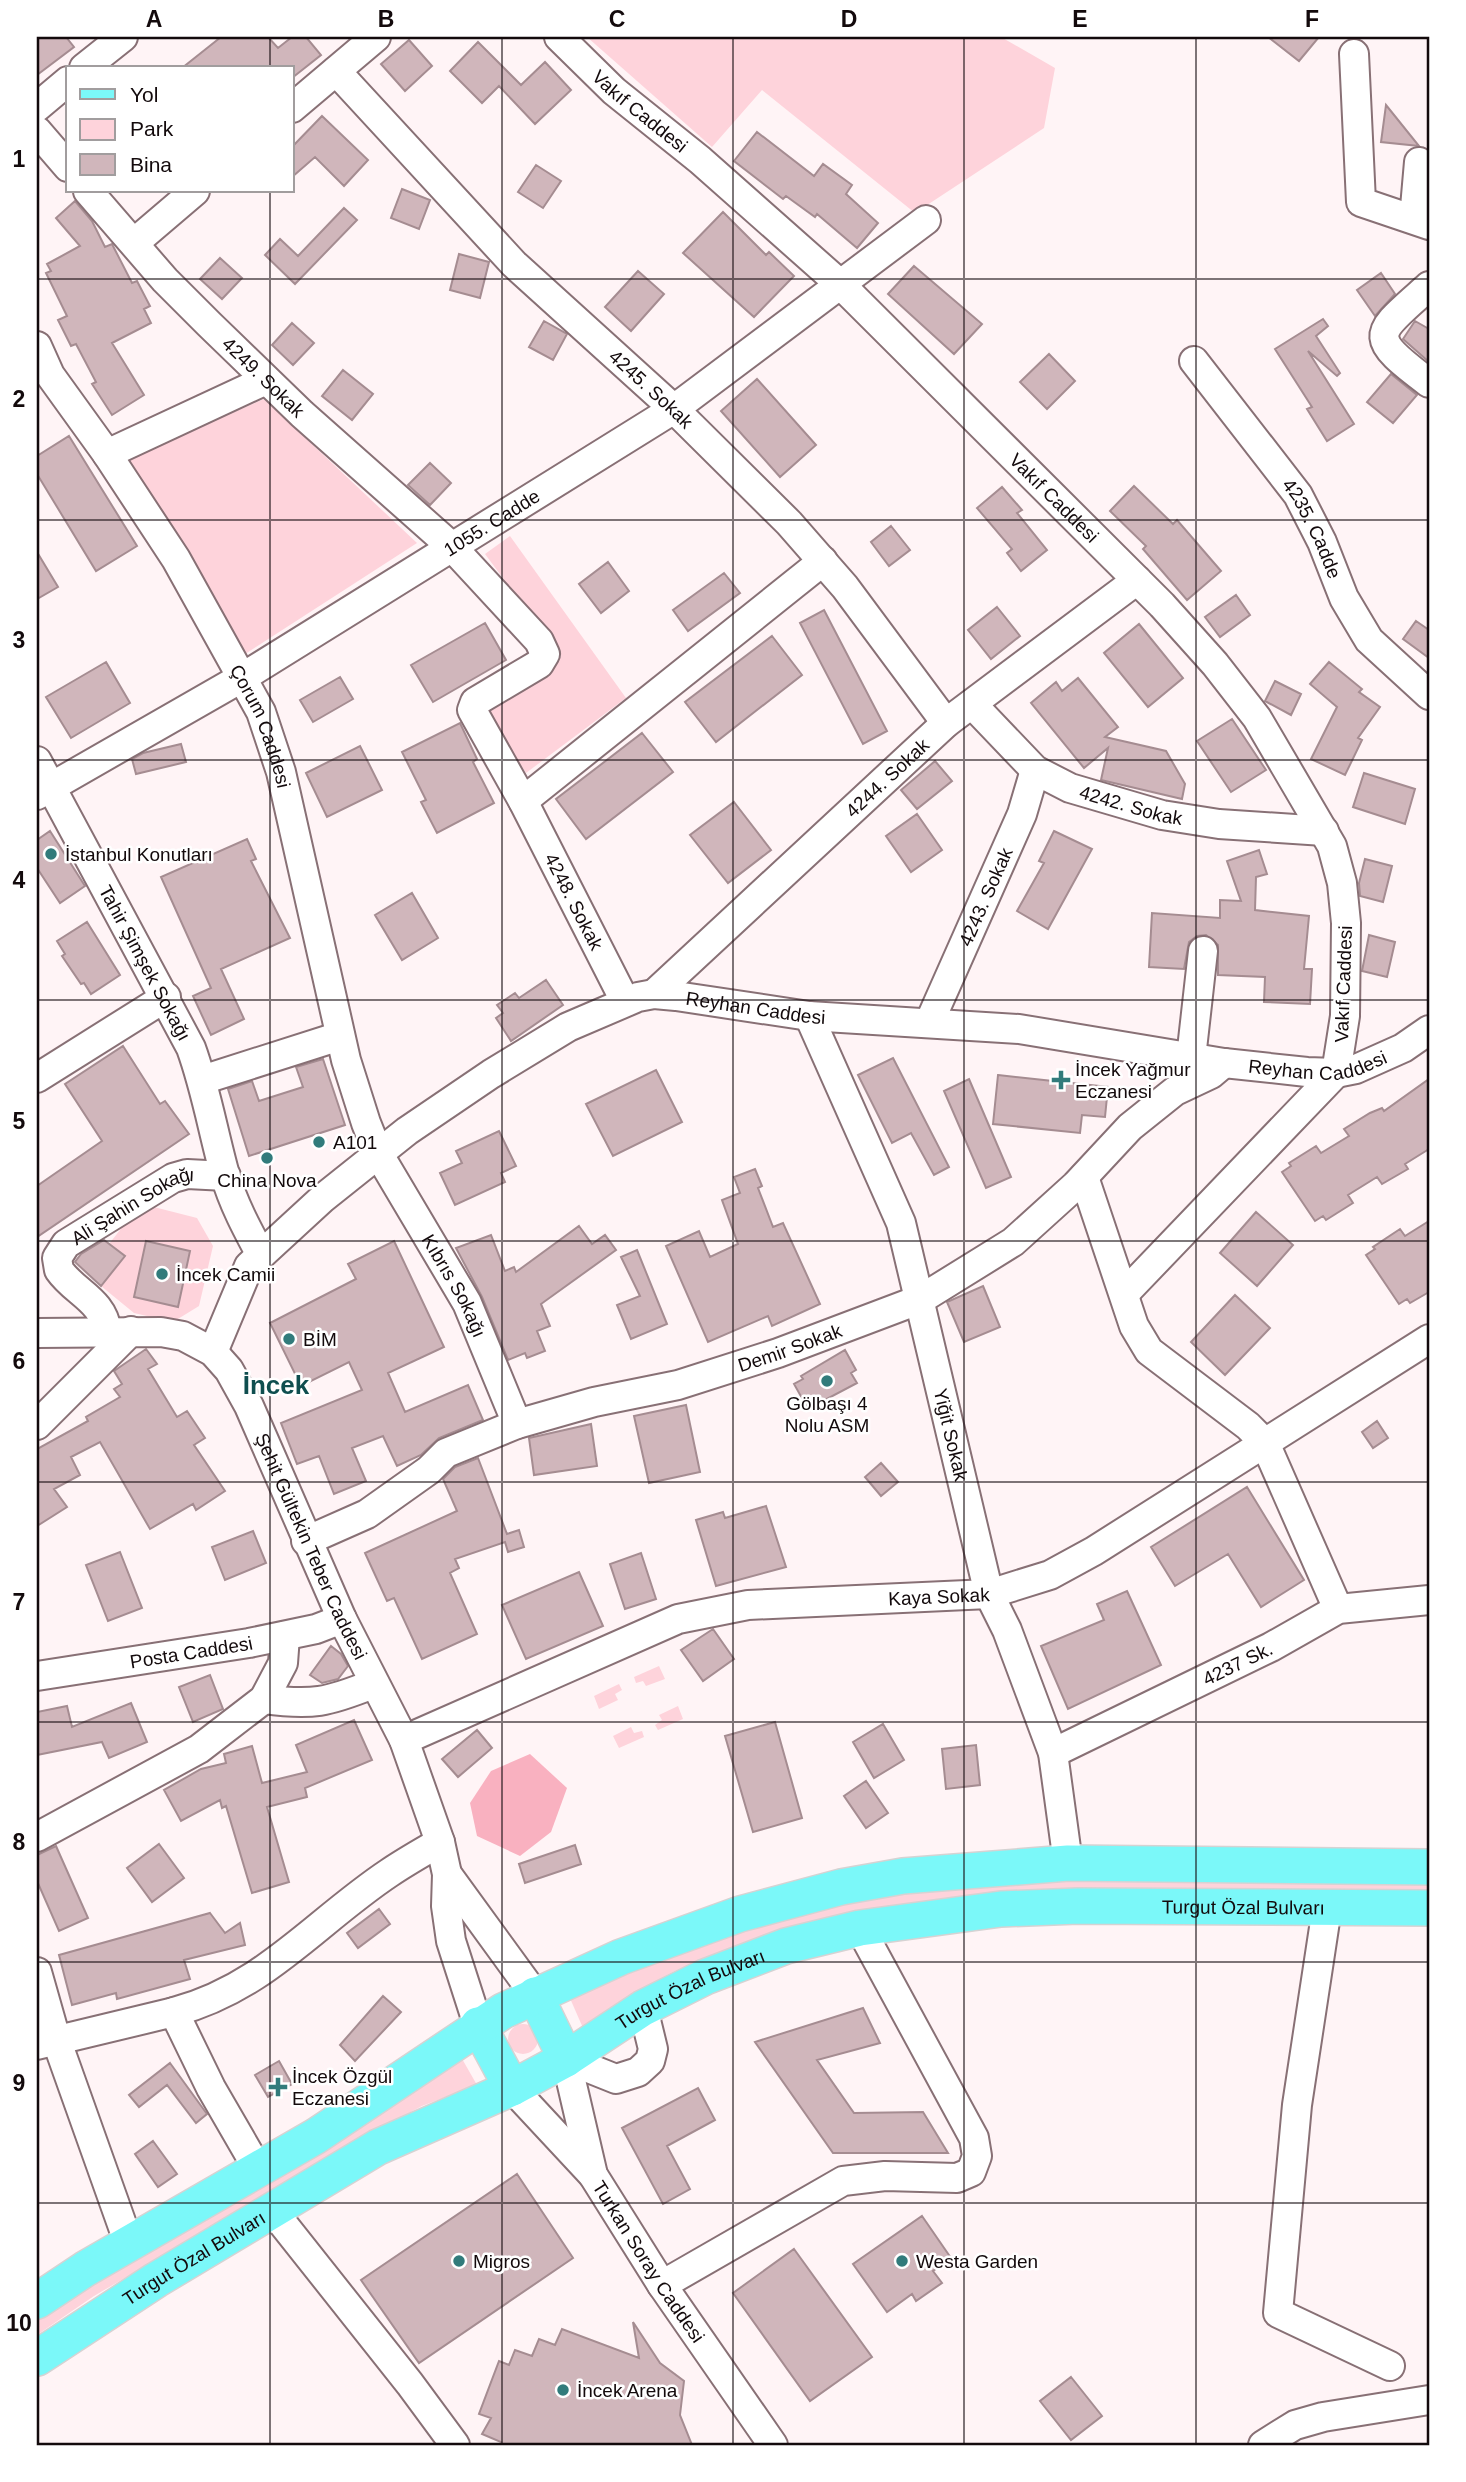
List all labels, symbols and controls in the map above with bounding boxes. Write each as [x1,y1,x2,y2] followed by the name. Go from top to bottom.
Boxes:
[146,6,162,32] text: A
[378,6,394,32] text: B
[609,6,625,32] text: C
[841,6,857,32] text: D
[1072,6,1088,32] text: E
[1305,6,1319,32] text: F
[66,66,294,192] legend
[588,66,692,157] street label: Vakıf Caddesi
[130,83,158,106] text: Yol
[130,117,174,140] text: Park
[13,146,26,172] text: 1
[130,153,172,176] text: Bina
[218,333,309,422] street label: 4249. Sokak
[605,346,697,433] street label: 4245. Sokak
[13,386,25,412] text: 2
[1005,449,1103,547] street label: Vakıf Caddesi
[1278,475,1345,581] street label: 4235. Cadde
[440,485,544,561] street label: 1055. Cadde
[13,627,25,653] text: 3
[226,661,294,790] street label: Çorum Caddesi
[842,734,934,822] street label: 4244. Sokak
[1077,781,1184,829] street label: 4242. Sokak
[65,844,213,865] place label: İstanbul Konutları
[955,844,1017,949] street label: 4243. Sokak
[43,846,59,862] marker: İstanbul Konutları
[540,850,607,954] street label: 4248. Sokak
[13,867,26,893] text: 4
[95,882,195,1044] street label: Tahir Şimşek Sokağı
[1331,925,1356,1043] street label: Vakıf Caddesi
[685,988,826,1028] street label: Reyhan Caddesi
[1247,1047,1390,1084] street label: Reyhan Caddesi
[1075,1059,1191,1102] place label: İncek Yağmur Eczanesi
[1053,1072,1069,1088] marker: İncek Yağmur Eczanesi
[13,1108,26,1134] text: 5
[333,1132,377,1153] place label: A101
[311,1134,327,1150] marker: A101
[259,1150,275,1166] marker: China Nova
[68,1164,195,1249] street label: Ali Şahin Sokağı
[217,1170,317,1191] place label: China Nova
[418,1231,490,1340] street label: Kıbrıs Sokağı
[176,1264,275,1285] place label: İncek Camii
[154,1266,170,1282] marker: İncek Camii
[735,1320,845,1376] street label: Demir Sokak
[303,1329,337,1350] place label: BİM
[281,1331,297,1347] marker: BİM
[13,1348,25,1374] text: 6
[243,1370,310,1400] district label: İncek
[819,1373,835,1389] marker: Gölbaşı 4 Nolu ASM
[930,1386,972,1484] street label: Yiğit Sokak
[785,1393,869,1436] place label: Gölbaşı 4 Nolu ASM
[251,1430,371,1663] street label: Şehit Gültekin Teber Caddesi
[888,1584,991,1610] street label: Kaya Sokak
[13,1589,25,1615] text: 7
[128,1633,254,1672] street label: Posta Caddesi
[1199,1638,1276,1690] street label: 4237 Sk.
[13,1829,26,1855] text: 8
[1162,1896,1325,1918] street label: Turgut Özal Bulvarı
[612,1945,768,2034] street label: Turgut Özal Bulvarı
[292,2066,392,2109] place label: İncek Özgül Eczanesi
[13,2070,25,2096] text: 9
[270,2079,286,2095] marker: İncek Özgül Eczanesi
[588,2177,709,2347] street label: Turkan Soray Caddesi
[119,2207,269,2310] street label: Turgut Özal Bulvarı
[473,2251,530,2272] place label: Migros
[916,2251,1038,2272] place label: Westa Garden
[451,2253,467,2269] marker: Migros
[894,2253,910,2269] marker: Westa Garden
[6,2310,32,2336] text: 10
[577,2380,678,2401] place label: İncek Arena
[555,2382,571,2398] marker: İncek Arena

